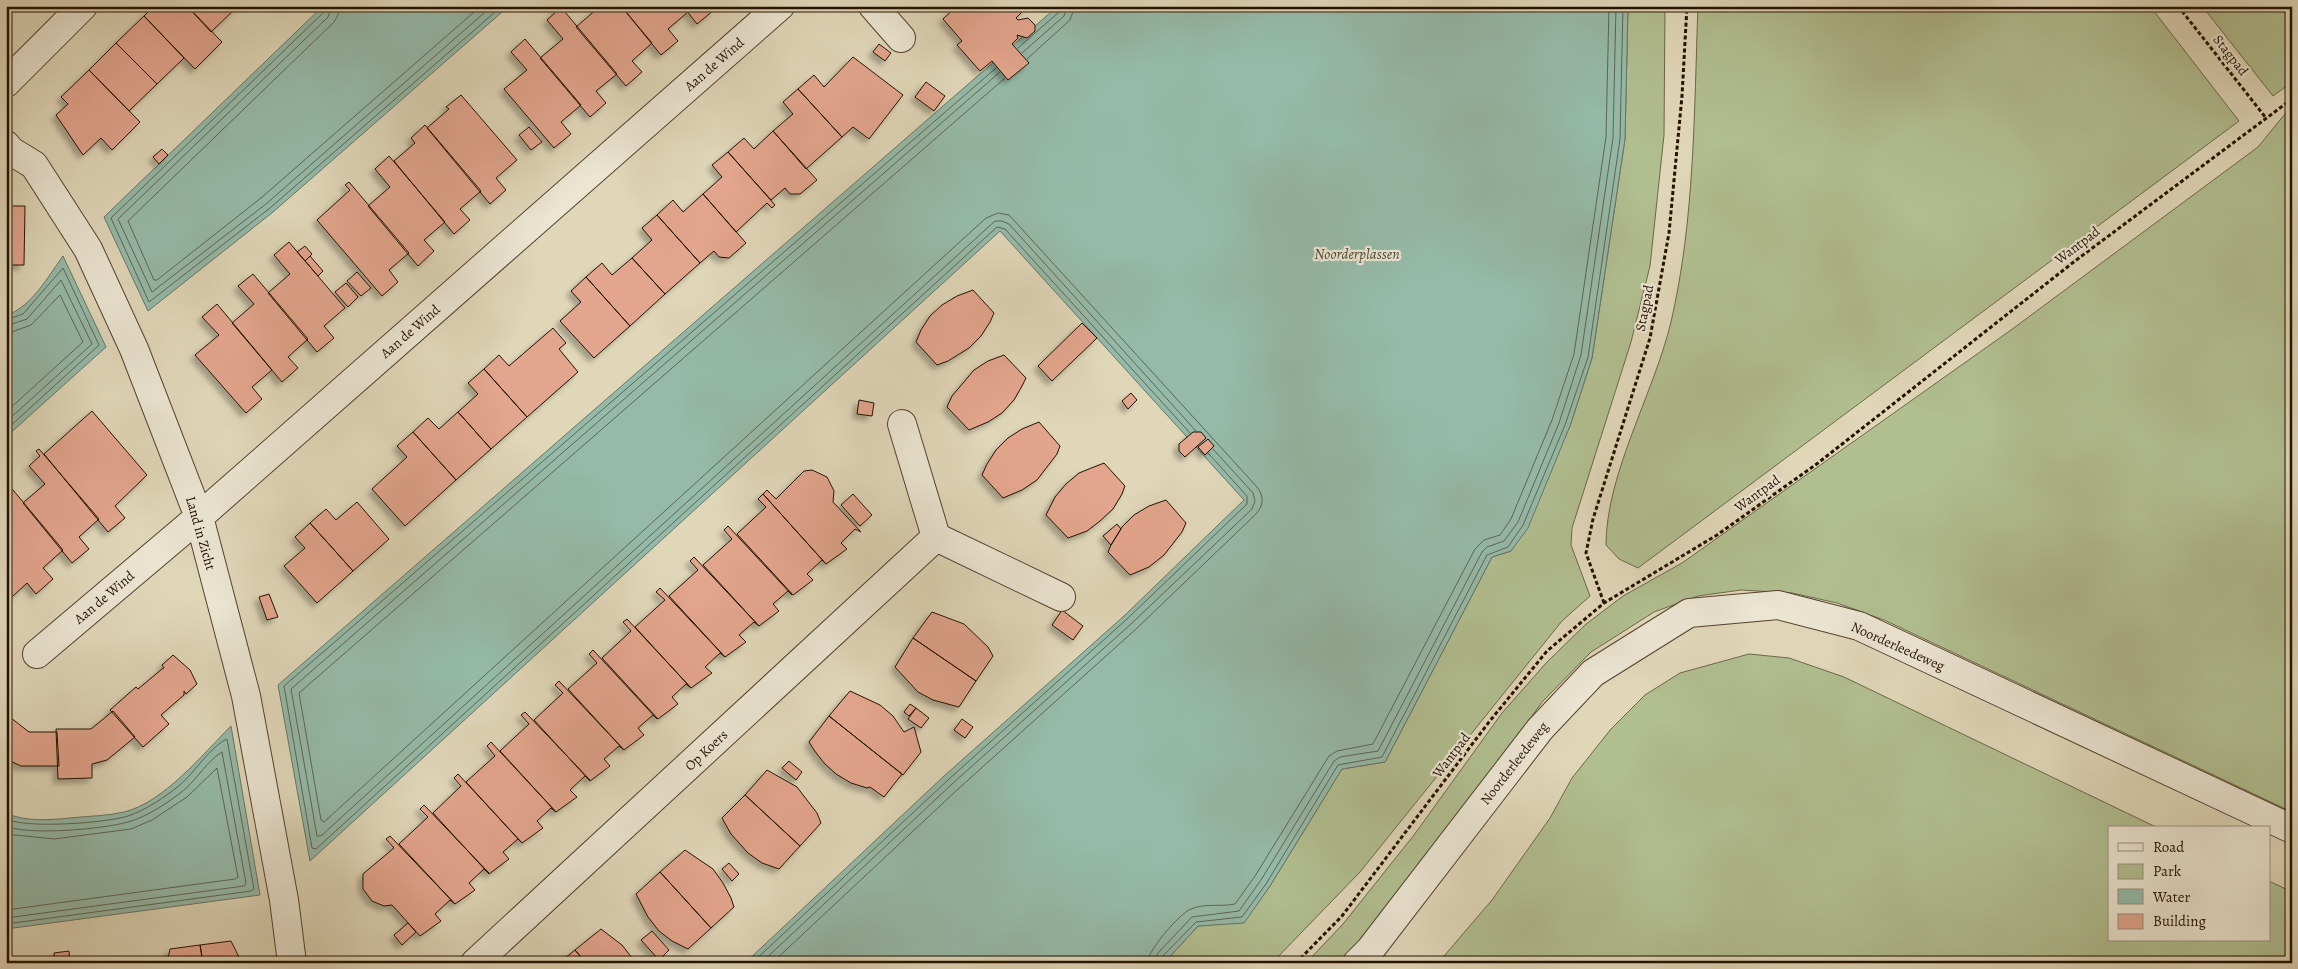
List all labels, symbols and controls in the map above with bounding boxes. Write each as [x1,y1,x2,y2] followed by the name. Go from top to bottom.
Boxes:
[2209,31,2253,80] street label: Stagpad
[680,33,749,96] street label: Aan de Wind
[2050,222,2104,269] street label: Wantpad
[1314,244,1400,264] water label: Noorderplassen
[1631,283,1658,333] street label: Stagpad
[376,300,445,363] street label: Aan de Wind
[1730,470,1784,517] street label: Wantpad
[181,494,220,573] street label: Land in Zicht
[69,566,139,629] street label: Aan de Wind
[1848,617,1948,676] street label: Noorderleedeweg
[1476,718,1553,809] street label: Noorderleedeweg
[681,726,732,775] street label: Op Koers
[1428,728,1475,783] street label: Wantpad
[2108,826,2270,942] legend
[2153,837,2185,857] text: Road
[2153,861,2182,881] text: Park
[2152,887,2190,907] text: Water
[2153,911,2206,931] text: Building

